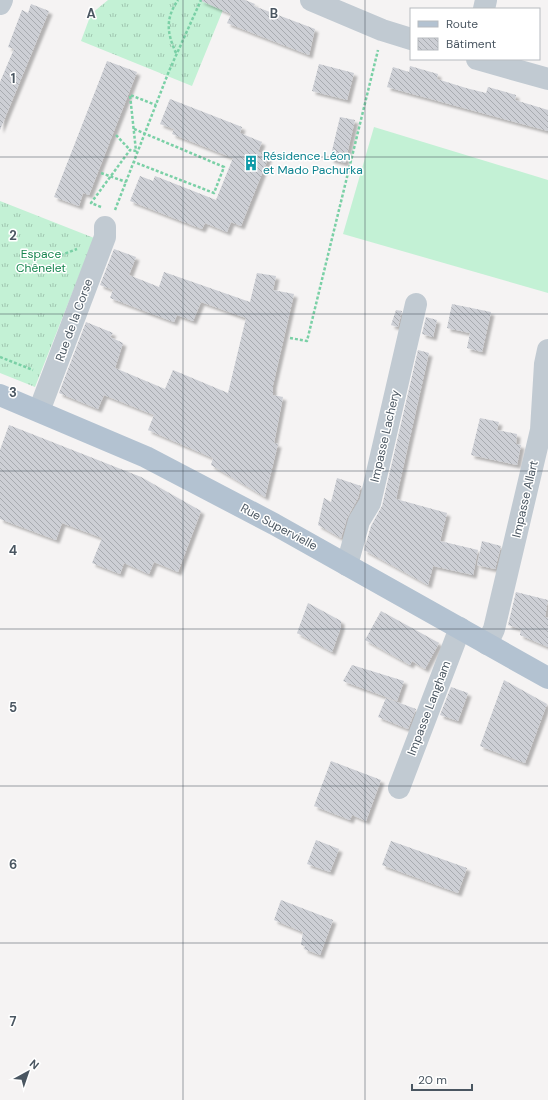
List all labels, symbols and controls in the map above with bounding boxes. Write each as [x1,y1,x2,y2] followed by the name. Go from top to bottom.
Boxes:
[86,5,96,22] text: A
[270,5,278,22] text: B
[410,8,540,60] legend
[446,16,478,32] text: Route
[446,36,497,52] text: Bâtiment
[11,70,15,87] text: 1
[263,148,363,178] place label: Résidence Léon et Mado Pachurka
[242,154,260,172] building icon: Résidence Léon et Mado Pachurka
[9,227,17,244] text: 2
[16,246,66,276] park label: Espace Chênelet
[52,276,96,364] street label: Rue de la Corse
[9,384,17,401] text: 3
[367,388,403,484] street label: Impasse Lachery
[508,459,542,539] street label: Impasse Allart
[238,500,320,554] street label: Rue Supervielle
[9,542,17,559] text: 4
[404,658,454,758] street label: Impasse Langham
[9,699,17,716] text: 5
[9,856,17,873] text: 6
[10,1013,17,1030] text: 7
[8,1052,48,1092] north arrow
[27,1056,42,1072] text: N
[412,1066,472,1092] scale bar
[418,1072,447,1088] text: 20 m

